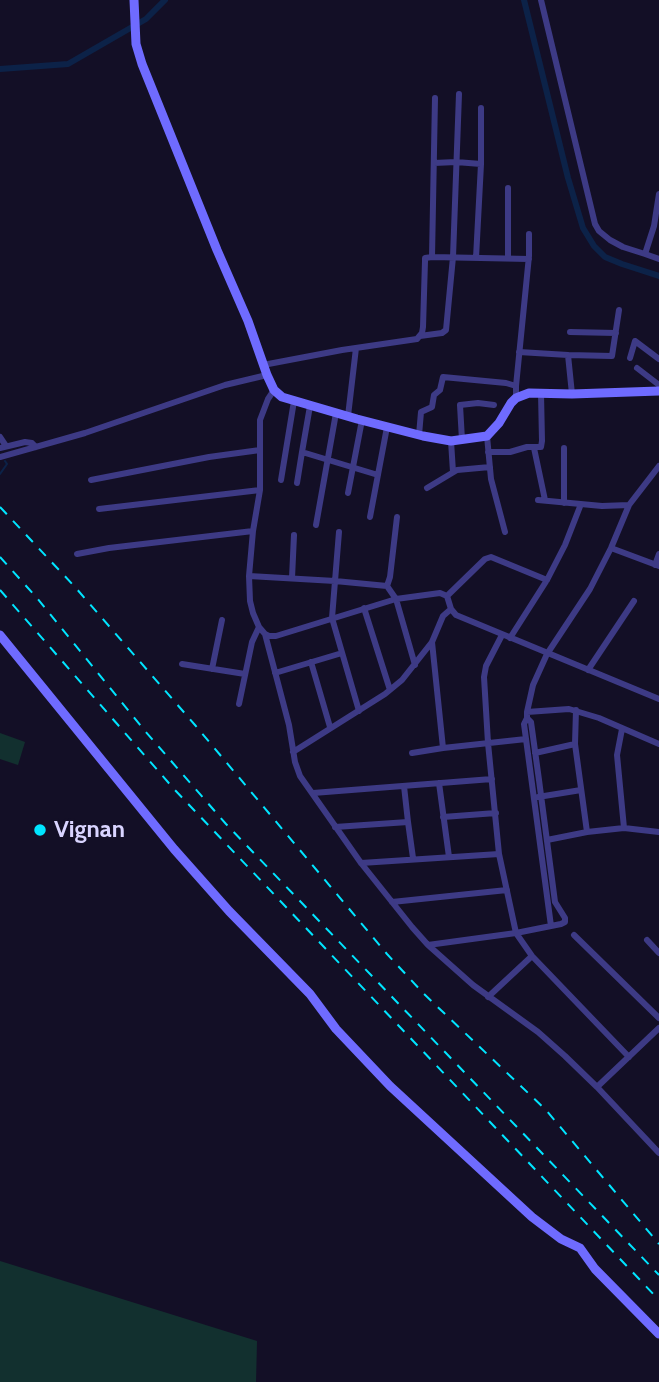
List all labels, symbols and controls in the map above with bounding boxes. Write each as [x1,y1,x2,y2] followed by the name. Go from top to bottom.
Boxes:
[54,816,125,844] place label: Vignan
[32,822,48,838] marker: Vignan

